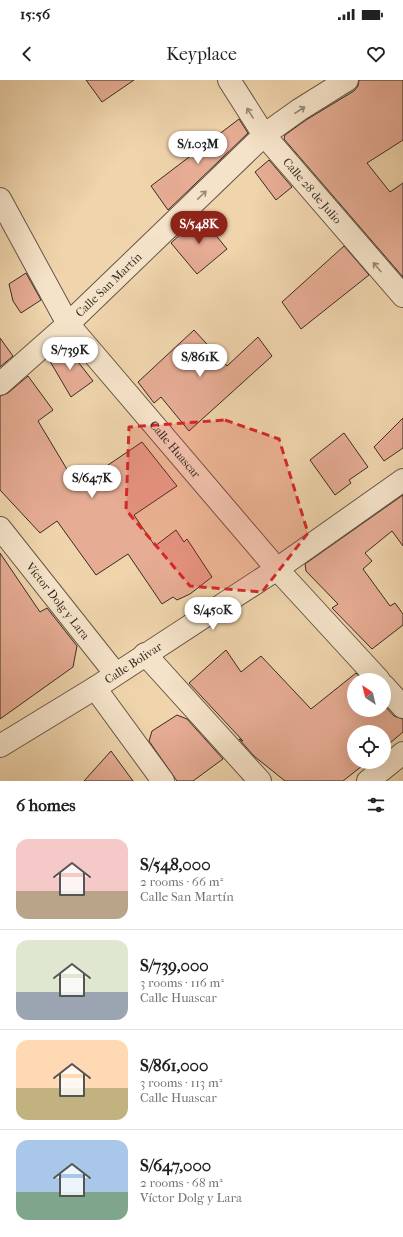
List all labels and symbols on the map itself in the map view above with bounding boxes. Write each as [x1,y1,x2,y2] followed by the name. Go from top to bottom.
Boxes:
[294,105,306,113] one-way arrow
[246,108,254,119] one-way arrow
[161,131,235,165] pin: S/1.03M
[280,155,345,227] street label: Calle 28 de Julio
[197,190,207,199] one-way arrow
[166,211,232,245] pin: S/548K
[73,250,145,320] street label: Calle San Martín
[373,261,382,272] one-way arrow
[37,337,103,371] pin: S/739K
[167,344,233,378] pin: S/861K
[147,418,204,481] street label: Calle Huascar
[59,465,125,499] pin: S/647K
[22,559,93,642] street label: Víctor Dolg y Lara
[180,597,246,631] pin: S/450K
[102,639,165,687] street label: Calle Bolivar
[347,673,391,717] north arrow

